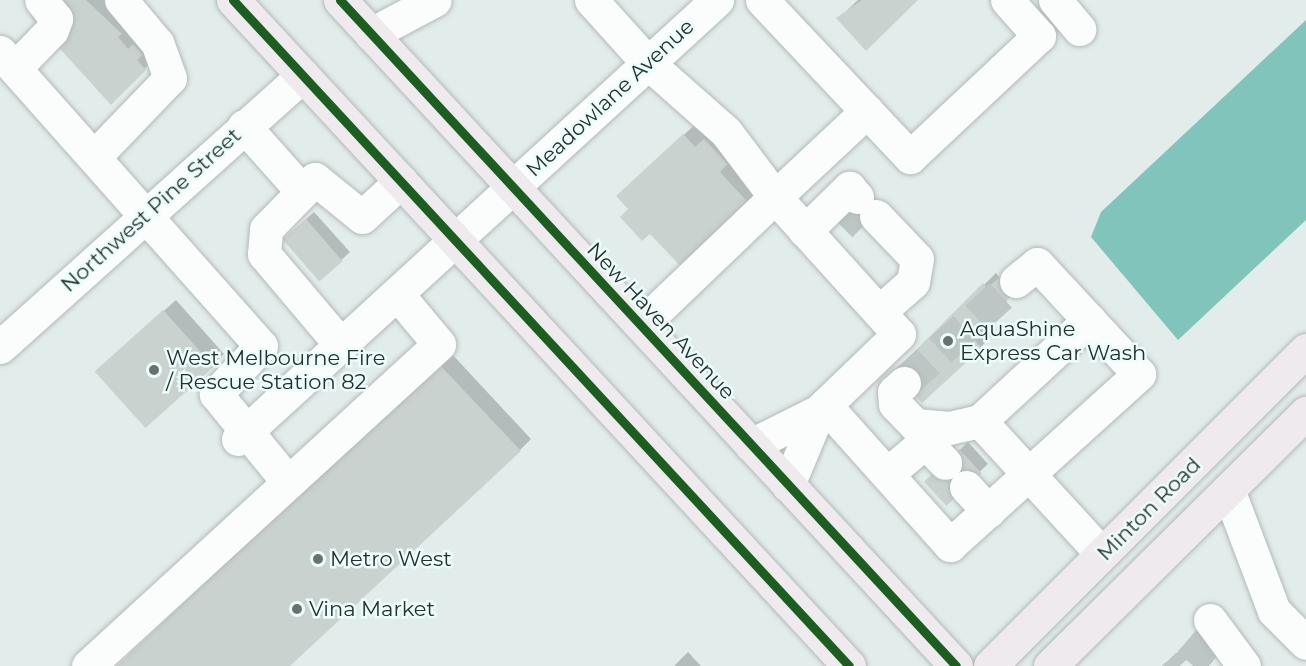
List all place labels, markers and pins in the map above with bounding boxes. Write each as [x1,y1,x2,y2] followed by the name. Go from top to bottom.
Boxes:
[960,316,1146,366] place label: AquaShine Express Car Wash
[941,334,955,348] marker: AquaShine Express Car Wash
[166,345,385,395] place label: West Melbourne Fire / Rescue Station 82
[147,363,161,377] marker: West Melbourne Fire / Rescue Station 82
[330,546,452,572] place label: Metro West
[311,552,325,566] marker: Metro West
[309,596,435,622] place label: Vina Market
[290,602,304,616] marker: Vina Market

